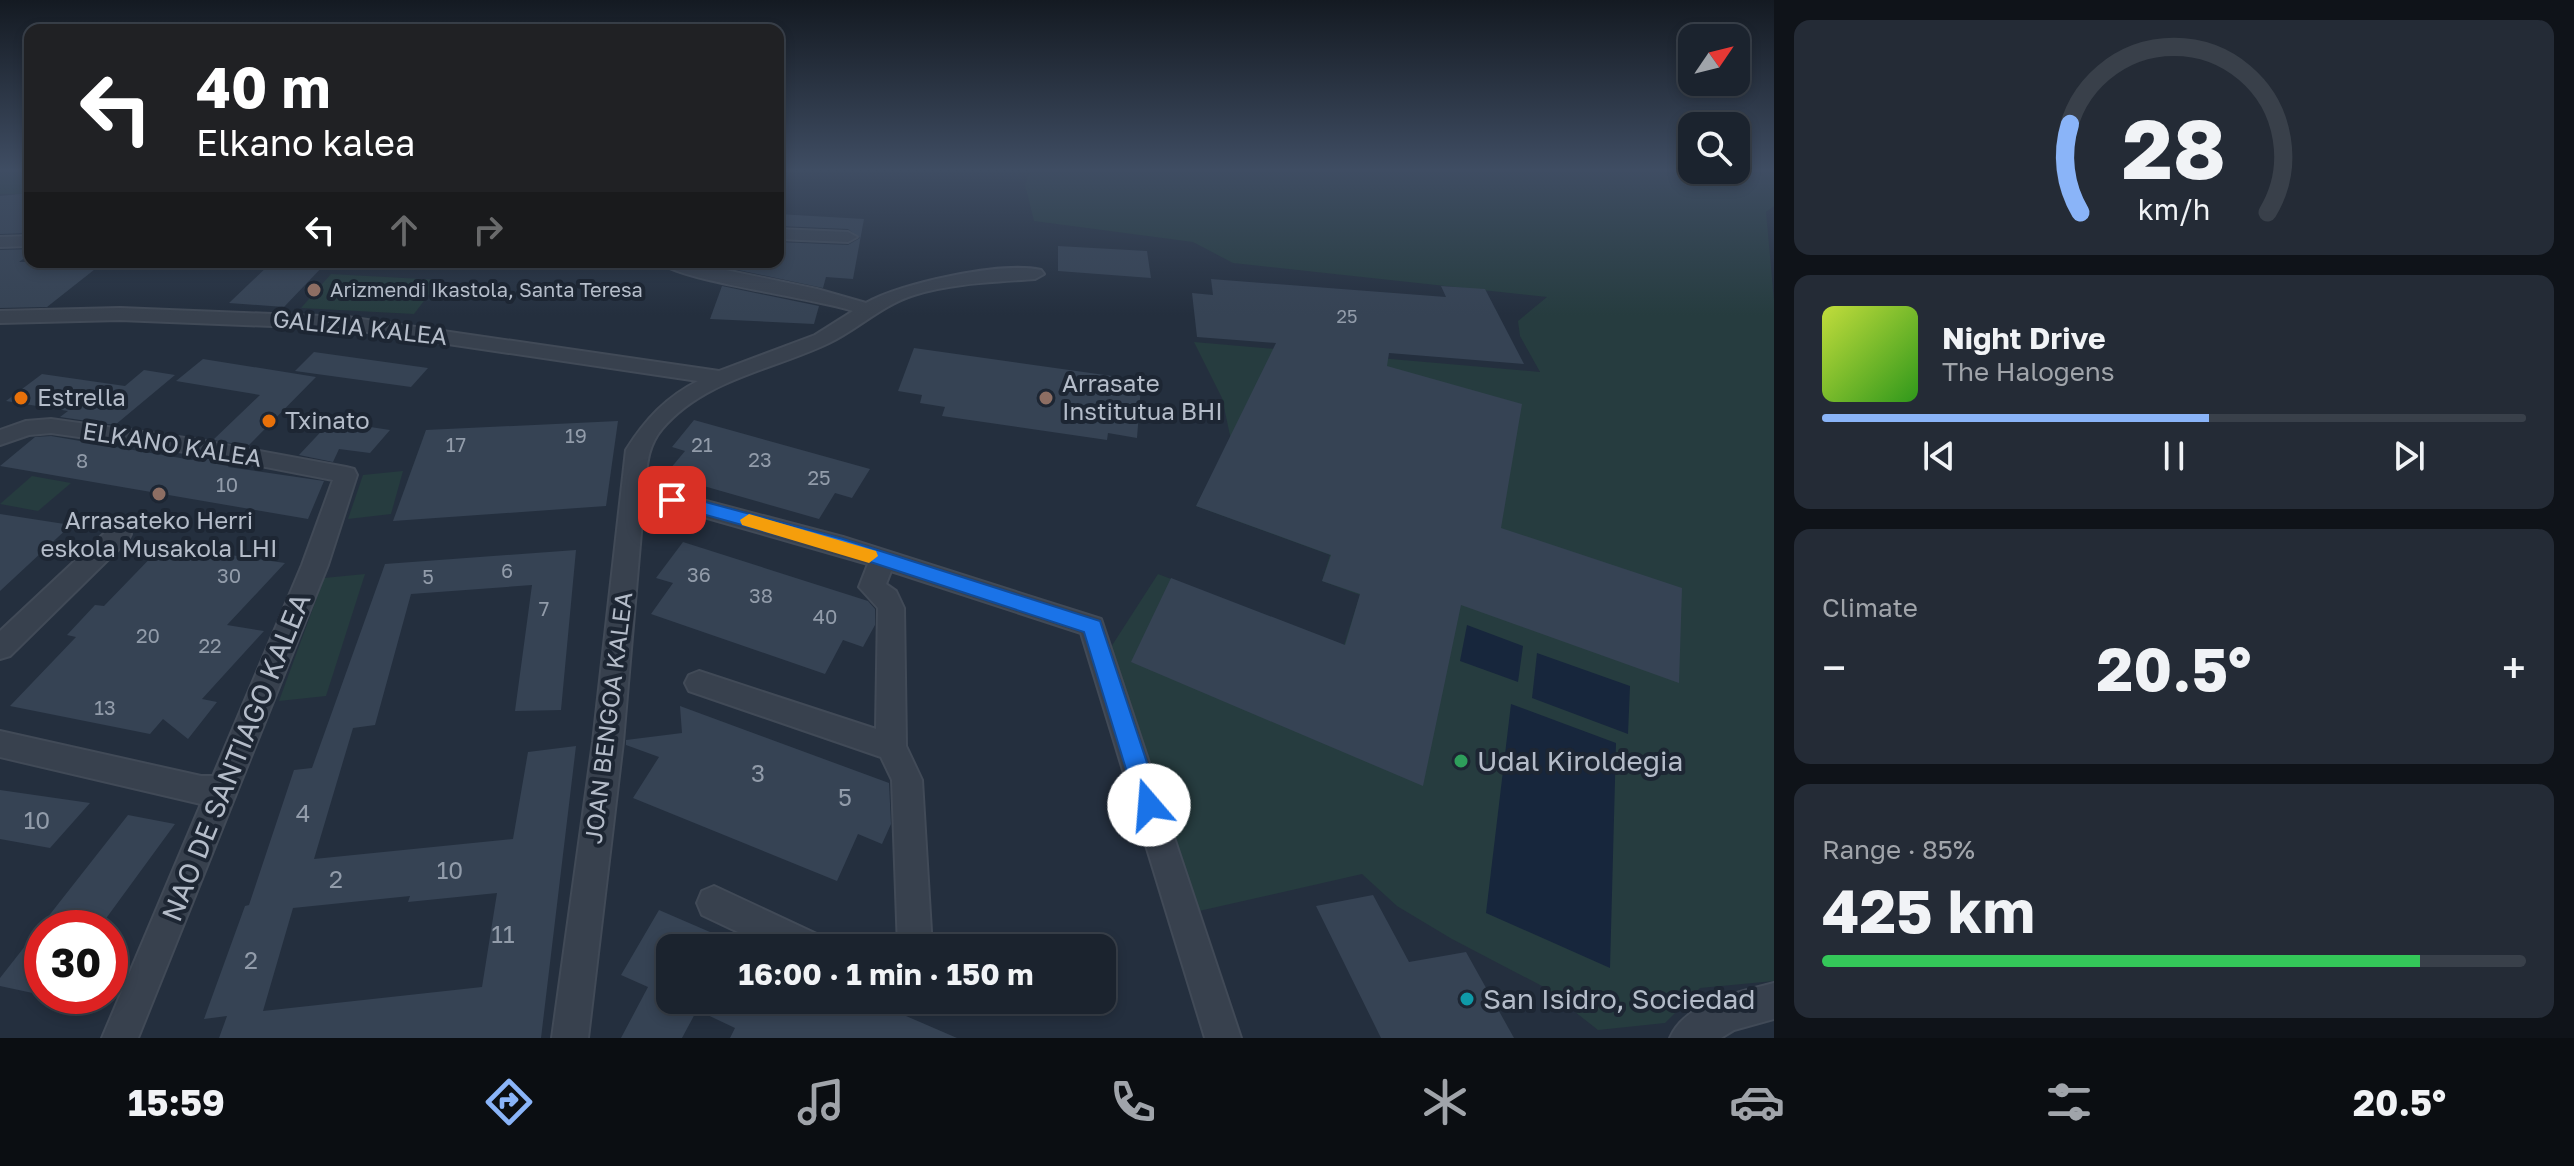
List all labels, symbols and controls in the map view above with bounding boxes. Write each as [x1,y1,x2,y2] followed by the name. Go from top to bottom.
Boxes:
[1678,24,1750,96] north arrow
[1678,24,1750,184] map controls
[196,53,330,120] text: 40 m
[64,56,168,160] icon: left
[2122,97,2226,197] text: 28
[1678,112,1750,184] button: search
[196,121,415,164] text: Elkano kalea
[2138,192,2210,226] text: km/h
[298,208,342,252] icon: left
[382,208,426,252] icon: ahead
[466,208,510,252] icon: right
[330,277,643,301] place label: Arizmendi Ikastola, Santa Teresa
[305,281,323,299] marker: Arizmendi Ikastola, Santa Teresa
[271,303,449,350] street label: GALIZIA KALEA
[1337,305,1357,327] house number: 25
[1942,320,2106,356] text: Night Drive
[1942,356,2115,387] text: The Halogens
[1062,368,1223,425] place label: Arrasate Institutua BHI
[37,382,126,411] place label: Estrella
[12,389,30,407] marker: Estrella
[1037,389,1055,407] marker: Arrasate Institutua BHI
[285,405,370,434] place label: Txinato
[260,412,278,430] marker: Txinato
[81,415,264,472] street label: ELKANO KALEA
[565,423,587,447] house number: 19
[446,432,466,456] house number: 17
[691,432,713,456] house number: 21
[1917,434,1961,478] icon: previous
[2152,434,2196,478] icon: pause
[2387,434,2431,478] icon: next
[748,447,772,471] house number: 23
[76,448,88,472] house number: 8
[807,465,831,489] house number: 25
[638,466,706,534] pin
[216,472,238,496] house number: 10
[650,478,694,522] icon: arrive
[150,485,168,503] marker: Arrasateko Herri eskola Musakola LHI
[41,505,277,562] place label: Arrasateko Herri eskola Musakola LHI
[501,558,513,582] house number: 6
[687,562,711,586] house number: 36
[217,563,241,587] house number: 30
[422,564,434,588] house number: 5
[749,583,773,607] house number: 38
[155,588,317,926] street label: NAO DE SANTIAGO KALEA
[578,590,637,845] street label: JOAN BENGOA KALEA
[1822,592,1918,623] text: Climate
[539,596,549,620] house number: 7
[813,604,837,628] house number: 40
[136,623,160,647] house number: 20
[2097,632,2251,704] text: 20.5°
[198,633,222,657] house number: 22
[1822,641,1846,694] text: −
[2502,641,2526,694] text: +
[94,695,116,719] house number: 13
[1477,744,1683,777] place label: Udal Kiroldegia
[1452,752,1470,770] marker: Udal Kiroldegia
[751,758,765,787] house number: 3
[1107,763,1191,847] position arrow
[838,782,852,811] house number: 5
[296,798,310,827] house number: 4
[24,805,50,834] house number: 10
[1822,834,1975,865] text: Range · 85%
[437,855,463,884] house number: 10
[329,864,343,893] house number: 2
[1822,874,2035,946] text: 425 km
[24,910,128,1014] speed limit sign: 30
[491,919,515,948] house number: 11
[244,945,258,974] house number: 2
[739,956,1033,992] text: 16:00 · 1 min · 150 m
[1483,982,1756,1015] place label: San Isidro, Sociedad
[1458,990,1476,1008] marker: San Isidro, Sociedad
[481,1074,537,1130] icon: directions
[793,1074,849,1130] icon: music
[1105,1074,1161,1130] icon: phone
[1417,1074,1473,1130] icon: climate
[1729,1074,1785,1130] icon: car
[2041,1074,2097,1130] icon: filters
[128,1081,225,1124] text: 15:59
[2353,1081,2446,1124] text: 20.5°

